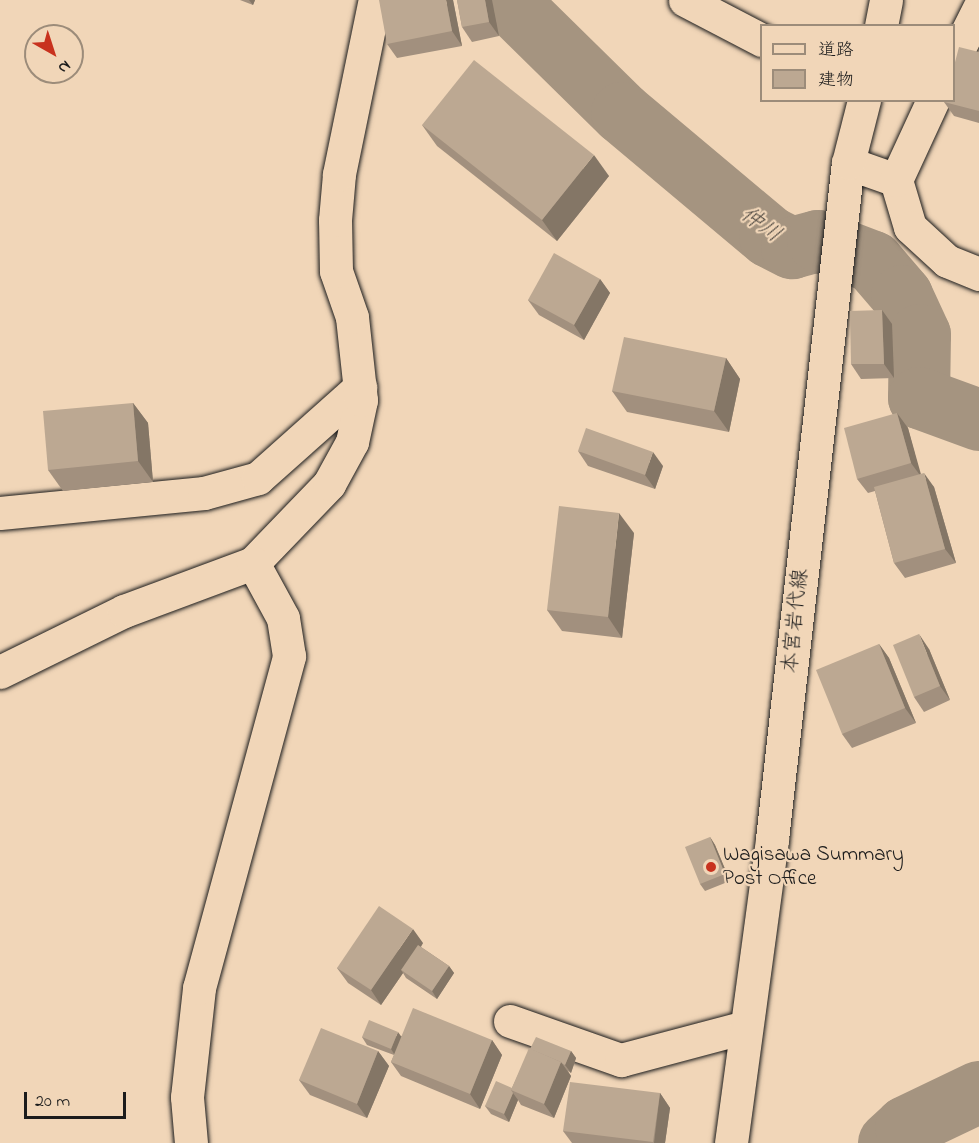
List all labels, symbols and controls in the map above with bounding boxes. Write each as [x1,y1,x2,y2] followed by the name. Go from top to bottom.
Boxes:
[24,24,84,84] north arrow
[760,24,955,102] legend
[818,38,854,64] text: 道路
[52,54,76,79] text: N
[818,68,854,94] text: 建物
[734,202,786,250] water label: 仲川
[778,567,814,675] street label: 本宮岩代線
[723,842,904,892] place label: Wagisawa Summary Post Office
[704,860,718,874] marker: Wagisawa Summary Post Office
[27,1080,129,1118] scale bar
[35,1089,70,1115] text: 20 m

